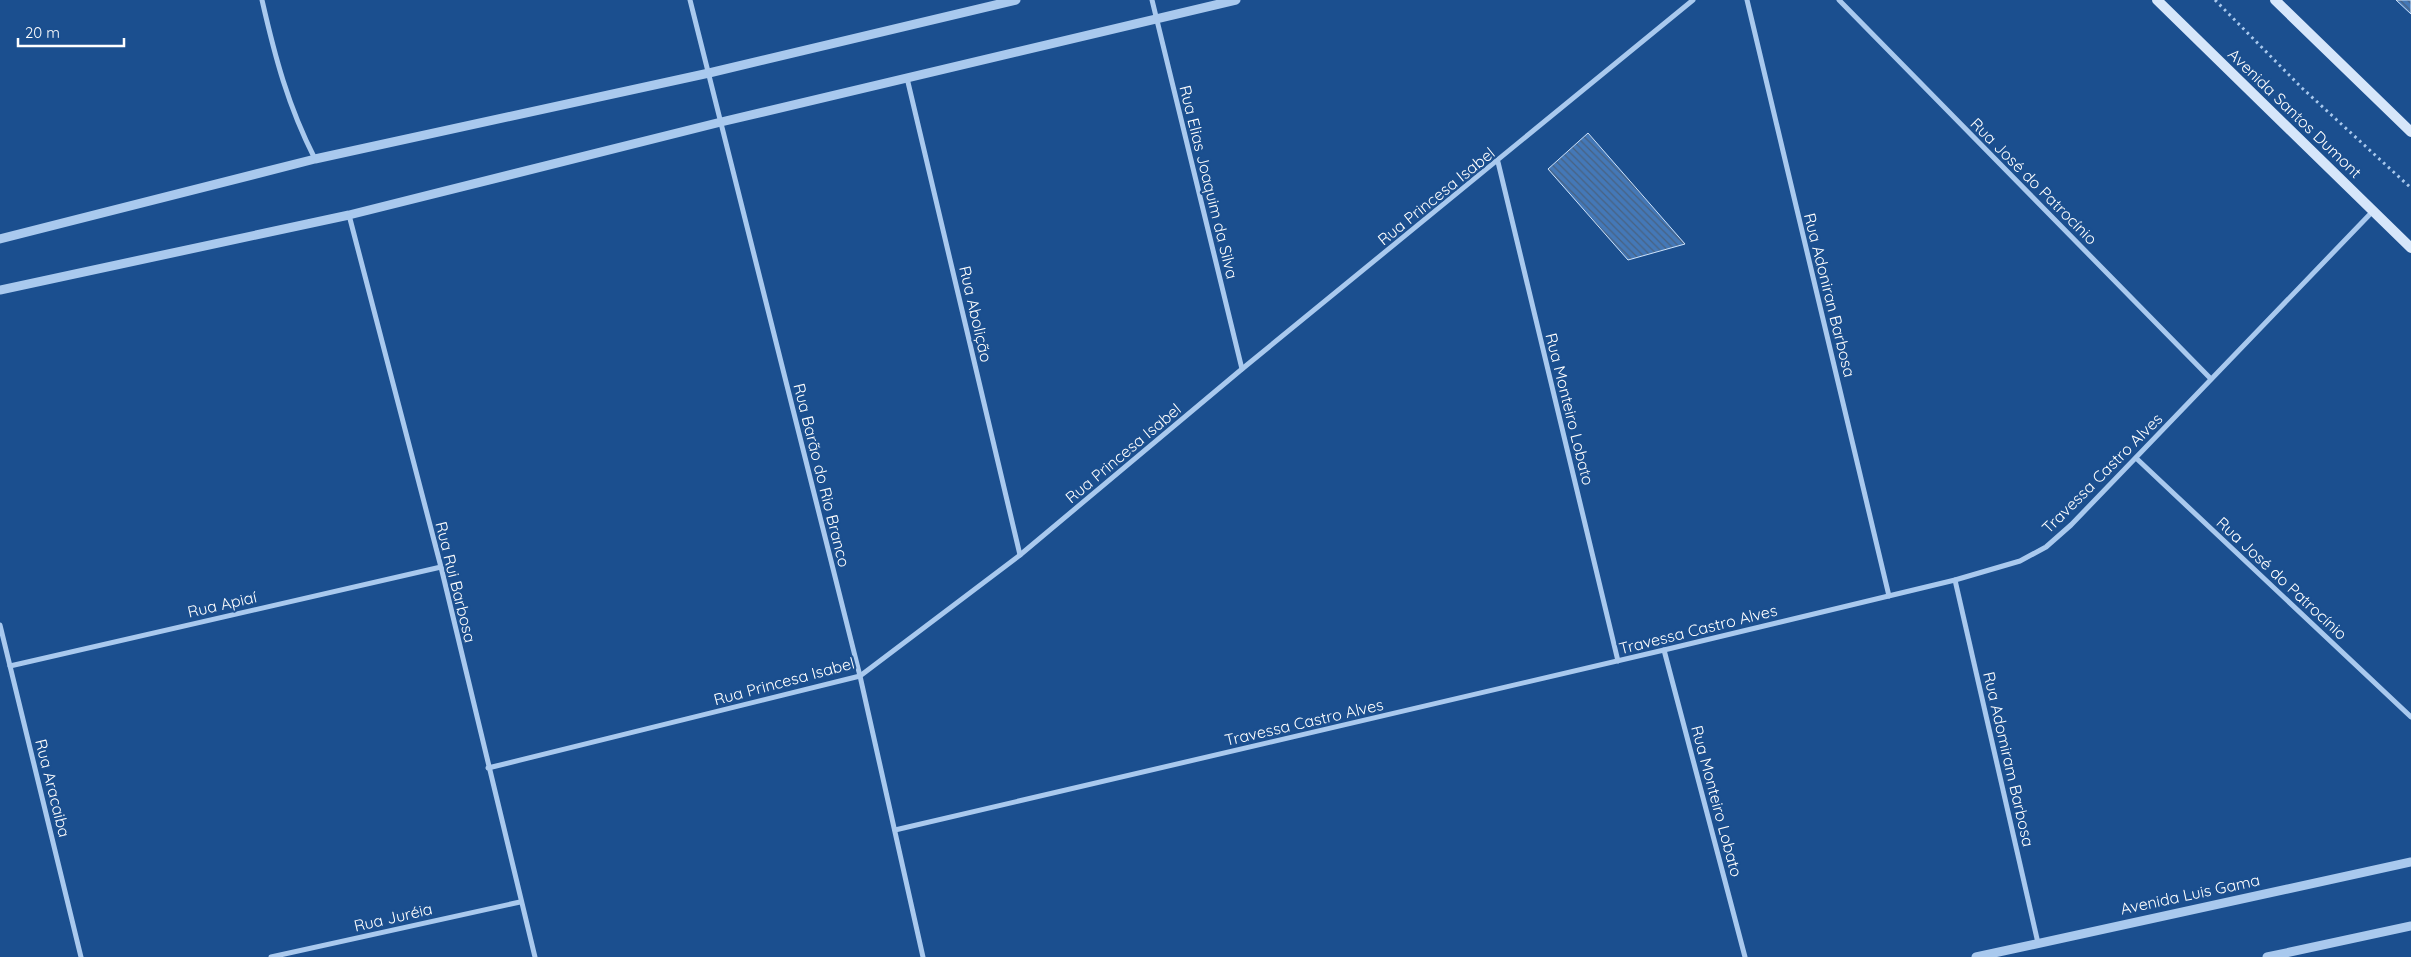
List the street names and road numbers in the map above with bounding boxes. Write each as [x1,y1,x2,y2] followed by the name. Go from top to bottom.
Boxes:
[2224,44,2366,182] street label: Avenida Santos Dumont
[1175,83,1243,281] street label: Rua Elias Joaquim da Silva
[1966,113,2102,249] street label: Rua José do Patrocínio
[1373,143,1499,249] street label: Rua Princesa Isabel
[1800,211,1860,379] street label: Rua Adoniran Barbosa
[955,264,997,364] street label: Rua Abolição
[1541,331,1599,487] street label: Rua Monteiro Lobato
[789,381,855,569] street label: Rua Barão do Rio Branco
[1061,399,1185,507] street label: Rua Princesa Isabel
[2038,409,2166,537] street label: Travessa Castro Alves
[2213,512,2351,644] street label: Rua José do Patrocínio
[431,519,481,645] street label: Rua Rui Barbosa
[185,586,259,622] street label: Rua Apiaí
[1617,600,1779,658] street label: Travessa Castro Alves
[711,653,857,709] street label: Rua Princesa Isabel
[1979,670,2039,848] street label: Rua Adomiram Barbosa
[1223,694,1385,750] street label: Travessa Castro Alves
[1687,723,1747,879] street label: Rua Monteiro Lobato
[31,737,75,839] street label: Rua Aracaiba
[2118,869,2262,919] street label: Avenida Luis Gama
[352,898,434,936] street label: Rua Juréia

